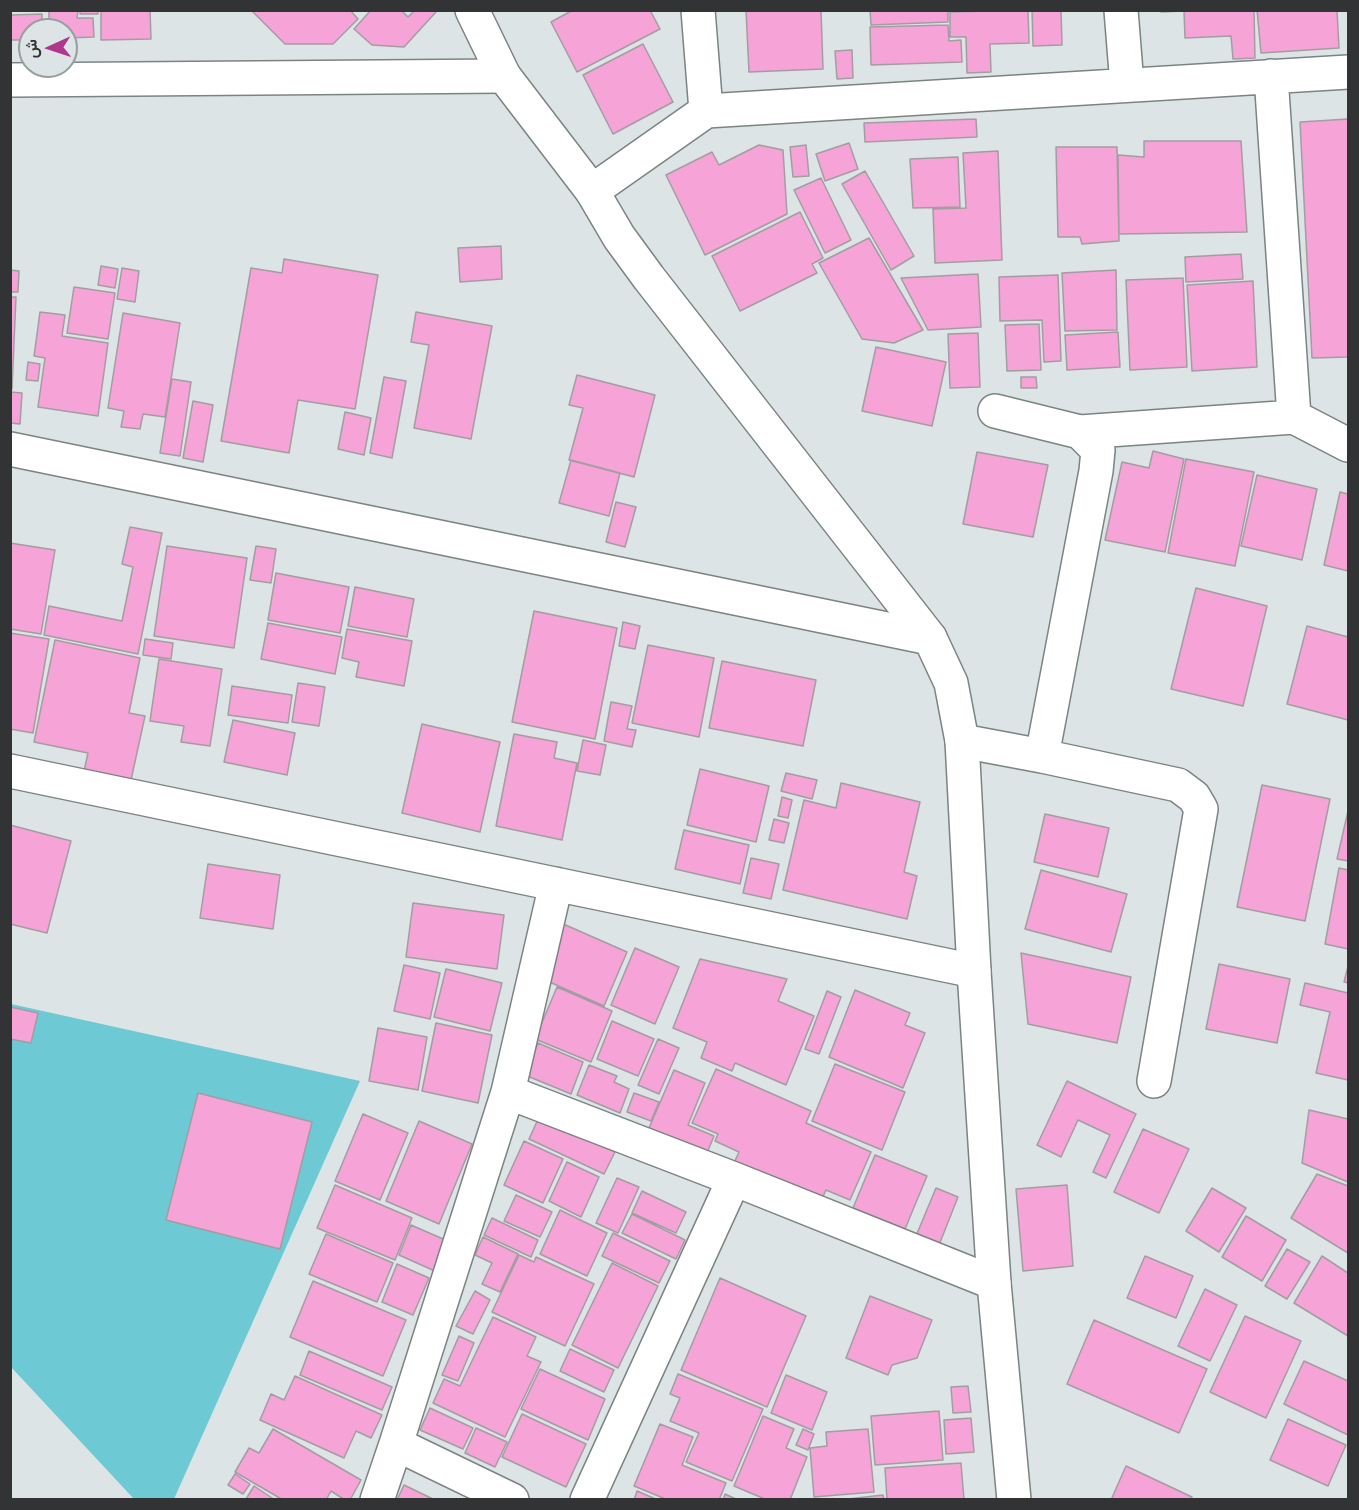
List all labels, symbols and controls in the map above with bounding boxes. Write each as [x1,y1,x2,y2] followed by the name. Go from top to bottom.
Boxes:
[18,18,78,78] north arrow
[23,39,41,59] text: ش

